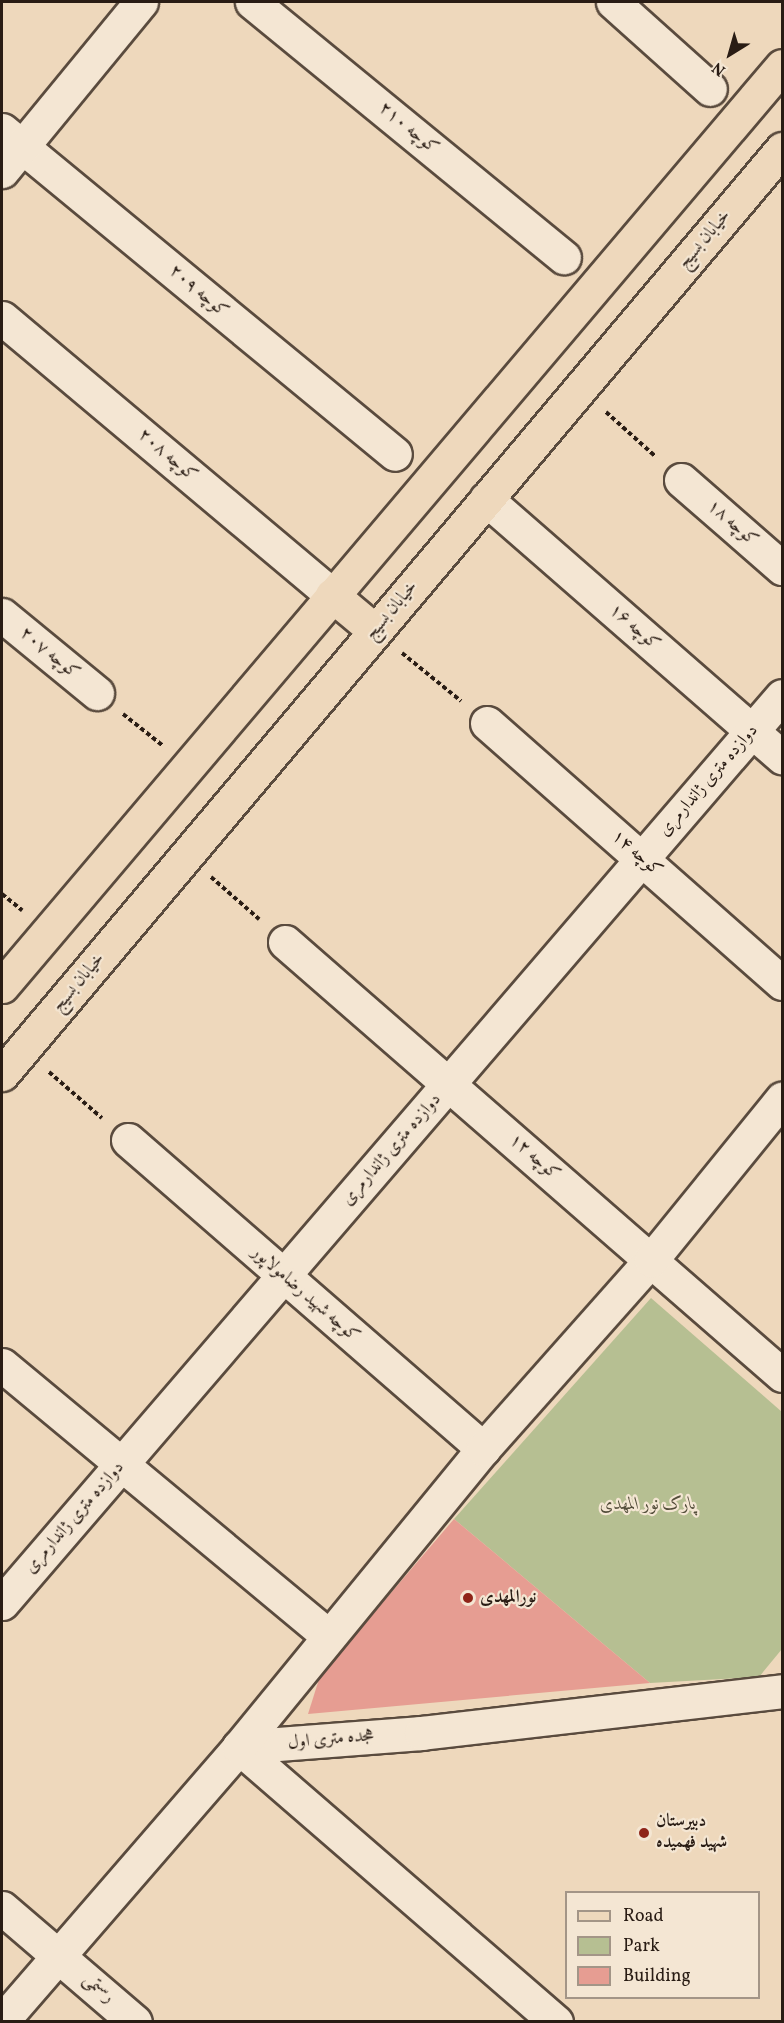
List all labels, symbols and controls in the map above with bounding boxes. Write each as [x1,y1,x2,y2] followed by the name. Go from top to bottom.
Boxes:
[700,24,760,84] north arrow
[708,56,730,81] text: N
[374,98,442,160] street label: ۲۱۰ کوچه
[674,206,736,274] street label: خیابان بسیج
[164,261,232,323] street label: ۲۰۹ کوچه
[133,425,201,487] street label: ۲۰۸ کوچه
[702,496,762,552] street label: ۱۸ کوچه
[361,577,423,645] street label: خیابان بسیج
[604,600,664,656] street label: ۱۶ کوچه
[15,623,83,685] street label: ۲۰۷ کوچه
[654,721,764,841] street label: دوازده متری ژاندارمری
[604,824,666,882] street label: ‍‍ ۱۴ کوچه
[48,949,110,1017] street label: خیابان بسیج
[337,1090,447,1210] street label: دوازده متری ژاندارمری
[504,1130,564,1186] street label: ۱۲ کوچه
[247,1242,363,1348] street label: کوچه شهید رضامولاپور
[20,1458,130,1578] street label: دوازده متری ژاندارمری
[600,1494,696,1516] park label: پارک نور المهدی
[480,1587,536,1609] place label: نورالمهدی
[461,1591,475,1605] marker: نورالمهدی
[287,1725,375,1755] street label: هجده متری اول
[656,1812,727,1854] place label: دبیرستان شهید فهمیده
[637,1826,651,1840] marker: دبیرستان شهید فهمیده
[565,1891,760,1999] legend
[623,1904,664,1929] text: Road
[623,1934,660,1959] text: Park
[623,1964,691,1989] text: Building
[78,1969,118,2009] street label: رستمی

